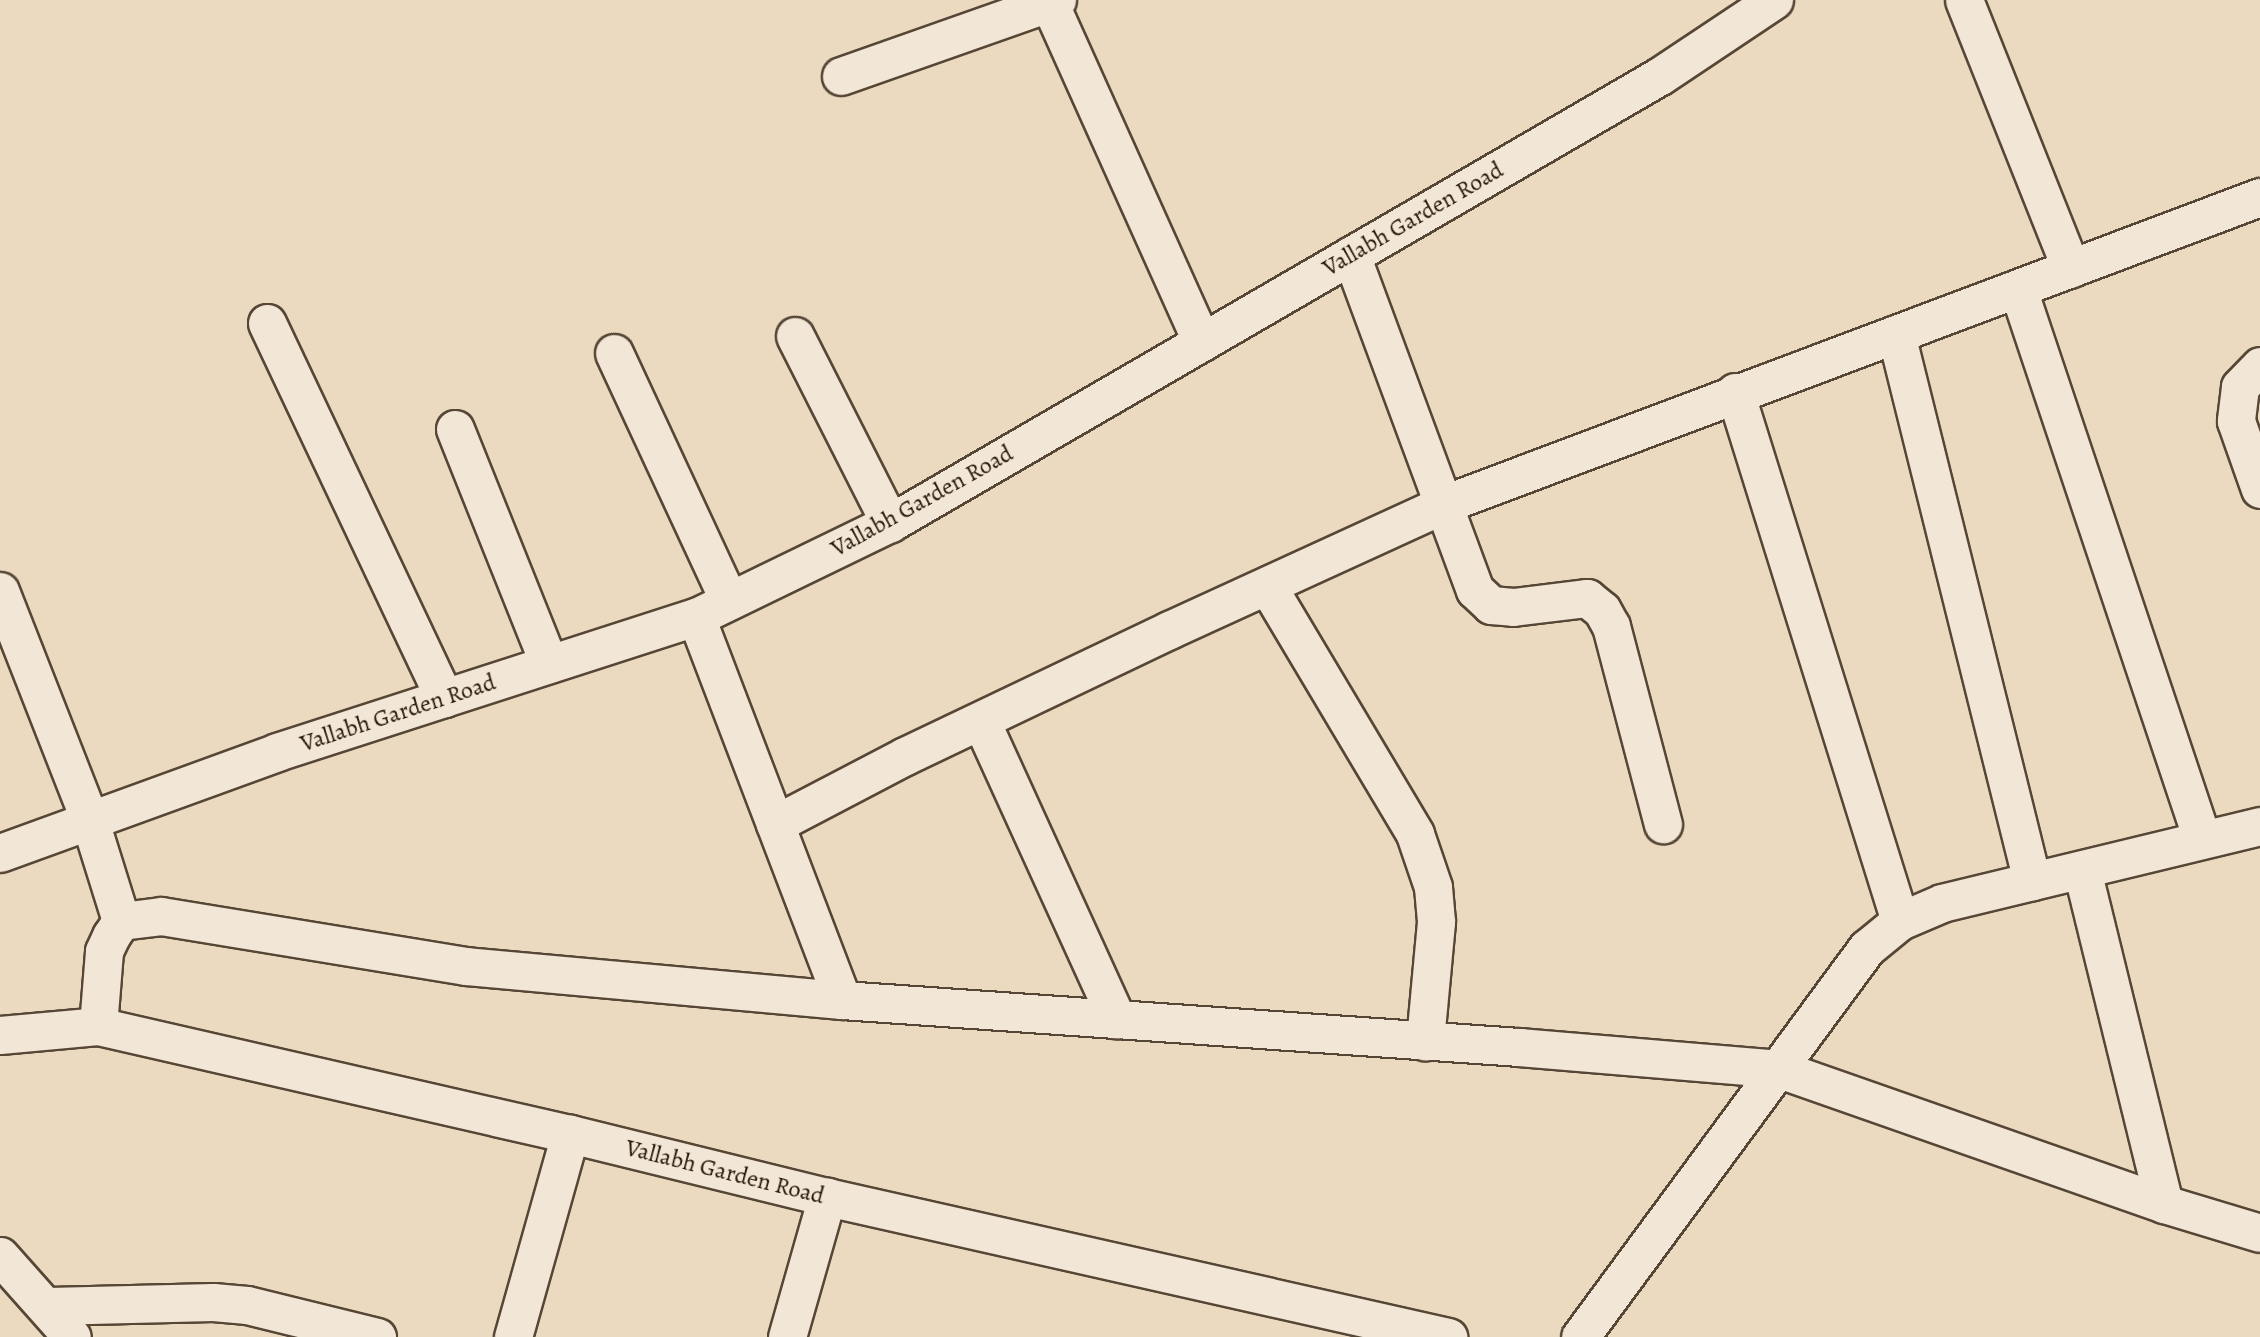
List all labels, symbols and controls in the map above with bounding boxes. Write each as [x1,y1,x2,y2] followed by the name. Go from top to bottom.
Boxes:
[1317,156,1509,282] street label: Vallabh Garden Road
[826,439,1018,563] street label: Vallabh Garden Road
[297,668,499,758] street label: Vallabh Garden Road
[623,1133,827,1211] street label: Vallabh Garden Road

